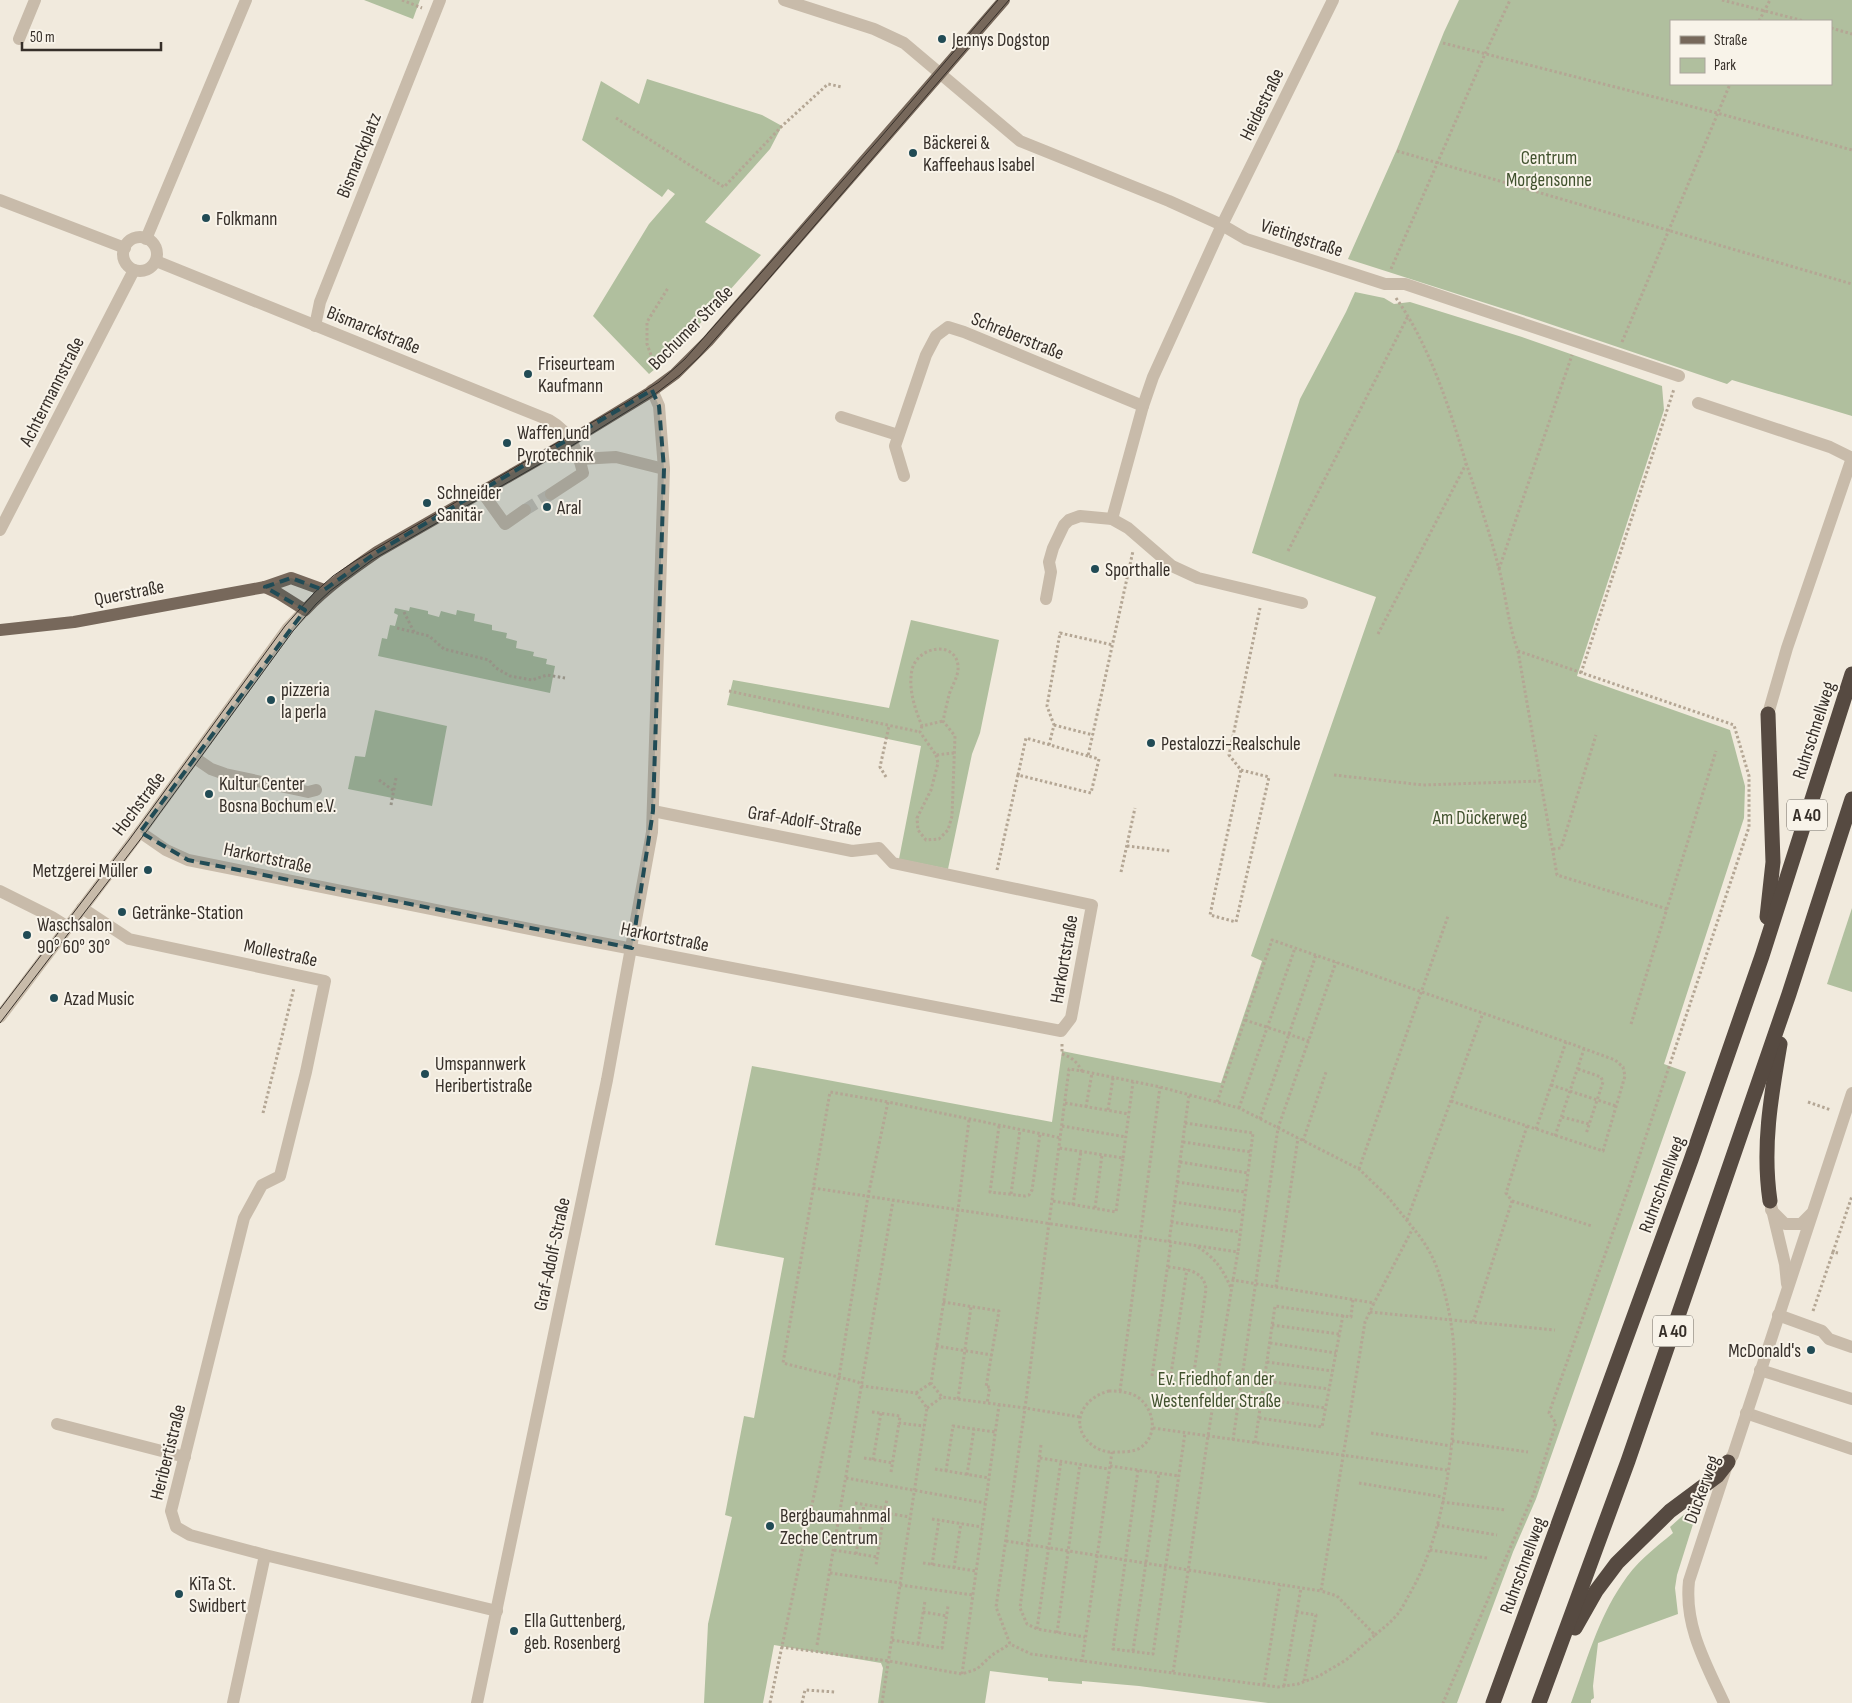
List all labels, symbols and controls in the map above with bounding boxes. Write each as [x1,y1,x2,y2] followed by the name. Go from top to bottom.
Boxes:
[22,20,161,52] scale bar
[1670,20,1832,85] legend
[30,28,55,47] text: 50 m
[951,29,1050,52] place label: Jennys Dogstop
[1714,31,1747,50] text: Straße
[936,33,948,45] marker: Jennys Dogstop
[1714,56,1736,75] text: Park
[1235,65,1290,144] street label: Heidestraße
[332,109,387,201] street label: Bismarckplatz
[923,132,1035,177] place label: Bäckerei & Kaffeehaus Isabel
[907,147,919,159] marker: Bäckerei & Kaffeehaus Isabel
[1506,147,1592,192] park label: Centrum Morgensonne
[216,208,277,231] place label: Folkmann
[200,212,212,224] marker: Folkmann
[1257,214,1346,263] street label: Vietingstraße
[644,281,738,375] street label: Bochumer Straße
[323,301,424,360] street label: Bismarckstraße
[968,307,1067,365] street label: Schreberstraße
[15,333,90,451] street label: Achtermannstraße
[538,353,615,398] place label: Friseurteam Kaufmann
[522,368,534,380] marker: Friseurteam Kaufmann
[517,422,594,467] place label: Waffen und Pyrotechnik
[501,437,513,449] marker: Waffen und Pyrotechnik
[437,482,502,527] place label: Schneider Sanitär
[421,497,433,509] marker: Schneider Sanitär
[556,497,582,520] place label: Aral
[541,501,553,513] marker: Aral
[1105,559,1171,582] place label: Sporthalle
[1089,563,1101,575] marker: Sporthalle
[92,575,166,612] street label: Querstraße
[1788,678,1841,782] street label: Ruhrschnellweg
[281,679,330,724] place label: pizzeria la perla
[265,694,277,706] marker: pizzeria la perla
[1161,733,1301,756] place label: Pestalozzi-Realschule
[1145,737,1157,749] marker: Pestalozzi-Realschule
[108,767,171,840] street label: Hochstraße
[219,773,336,818] place label: Kultur Center Bosna Bochum e.V.
[203,788,215,800] marker: Kultur Center Bosna Bochum e.V.
[1787,800,1827,830] road number: A 40
[746,801,863,842] street label: Graf-Adolf-Straße
[1432,807,1528,830] park label: Am Dückerweg
[222,838,314,879] street label: Harkortstraße
[33,860,139,883] place label: Metzgerei Müller
[142,864,154,876] marker: Metzgerei Müller
[132,902,243,925] place label: Getränke-Station
[116,906,128,918] marker: Getränke-Station
[1045,913,1084,1005] street label: Harkortstraße
[37,914,112,959] place label: Waschsalon 90° 60° 30°
[619,918,711,957] street label: Harkortstraße
[21,929,33,941] marker: Waschsalon 90° 60° 30°
[242,934,320,972] street label: Mollestraße
[63,988,135,1011] place label: Azad Music
[48,992,60,1004] marker: Azad Music
[435,1053,533,1098] place label: Umspannwerk Heribertistraße
[419,1068,431,1080] marker: Umspannwerk Heribertistraße
[1634,1133,1691,1236] street label: Ruhrschnellweg
[529,1196,576,1313] street label: Graf-Adolf-Straße
[1653,1315,1693,1346] road number: A 40
[1728,1340,1801,1363] place label: McDonald's
[1805,1344,1817,1356] marker: McDonald's
[1151,1368,1281,1413] park label: Ev. Friedhof an der Westenfelder Straße
[146,1402,191,1502] street label: Heribertistraße
[1679,1452,1726,1527] street label: Dückerweg
[780,1505,891,1550] place label: Bergbaumahnmal Zeche Centrum
[1495,1514,1552,1617] street label: Ruhrschnellweg
[764,1520,776,1532] marker: Bergbaumahnmal Zeche Centrum
[189,1573,246,1618] place label: KiTa St. Swidbert
[173,1588,185,1600] marker: KiTa St. Swidbert
[524,1610,626,1655] place label: Ella Guttenberg, geb. Rosenberg
[508,1625,520,1637] marker: Ella Guttenberg, geb. Rosenberg

